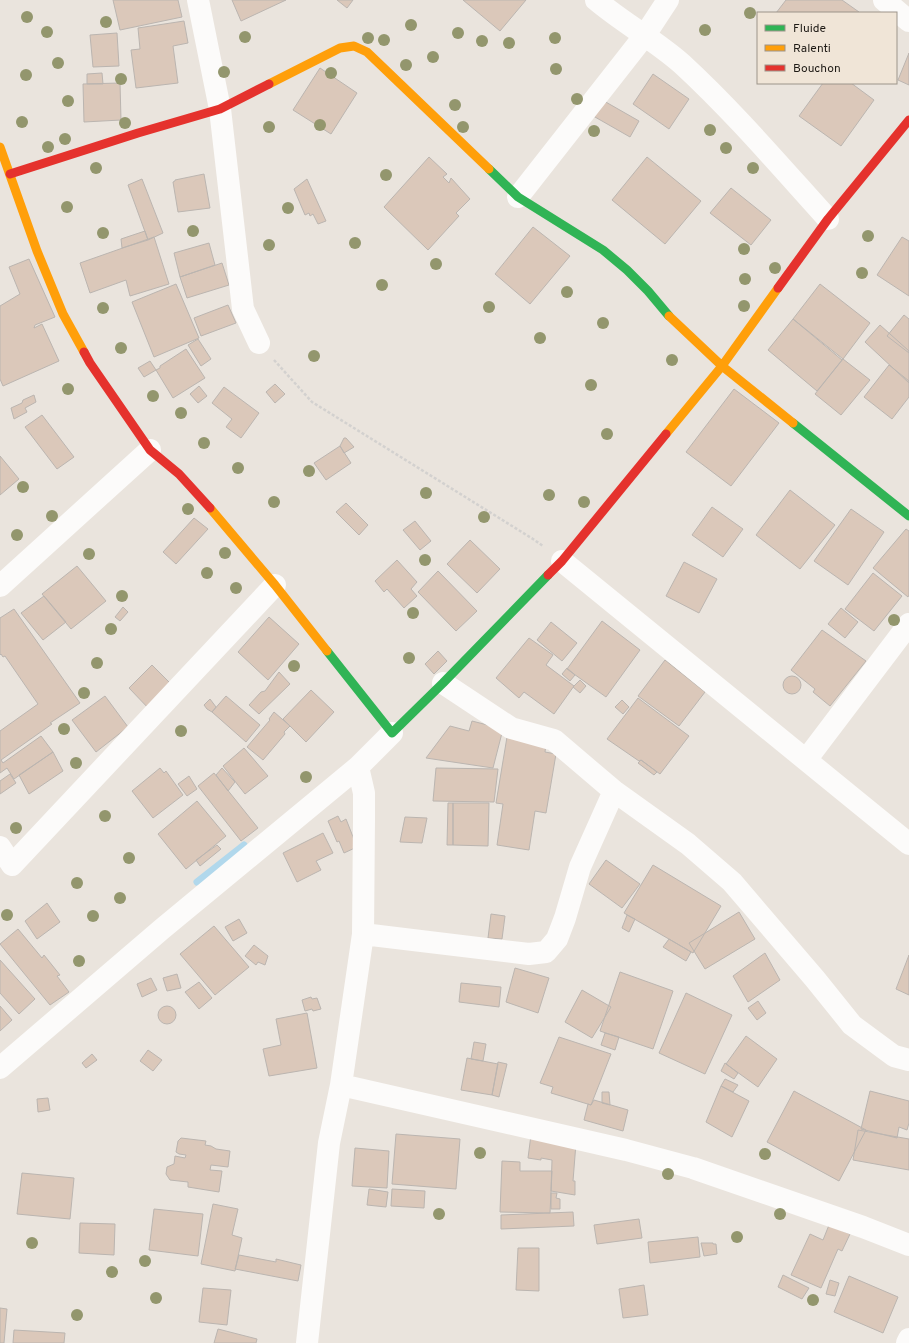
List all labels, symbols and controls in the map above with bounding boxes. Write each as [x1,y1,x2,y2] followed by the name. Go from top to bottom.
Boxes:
[757,12,897,84] legend
[793,21,826,37] text: Fluide
[793,41,831,57] text: Ralenti
[793,61,841,77] text: Bouchon

